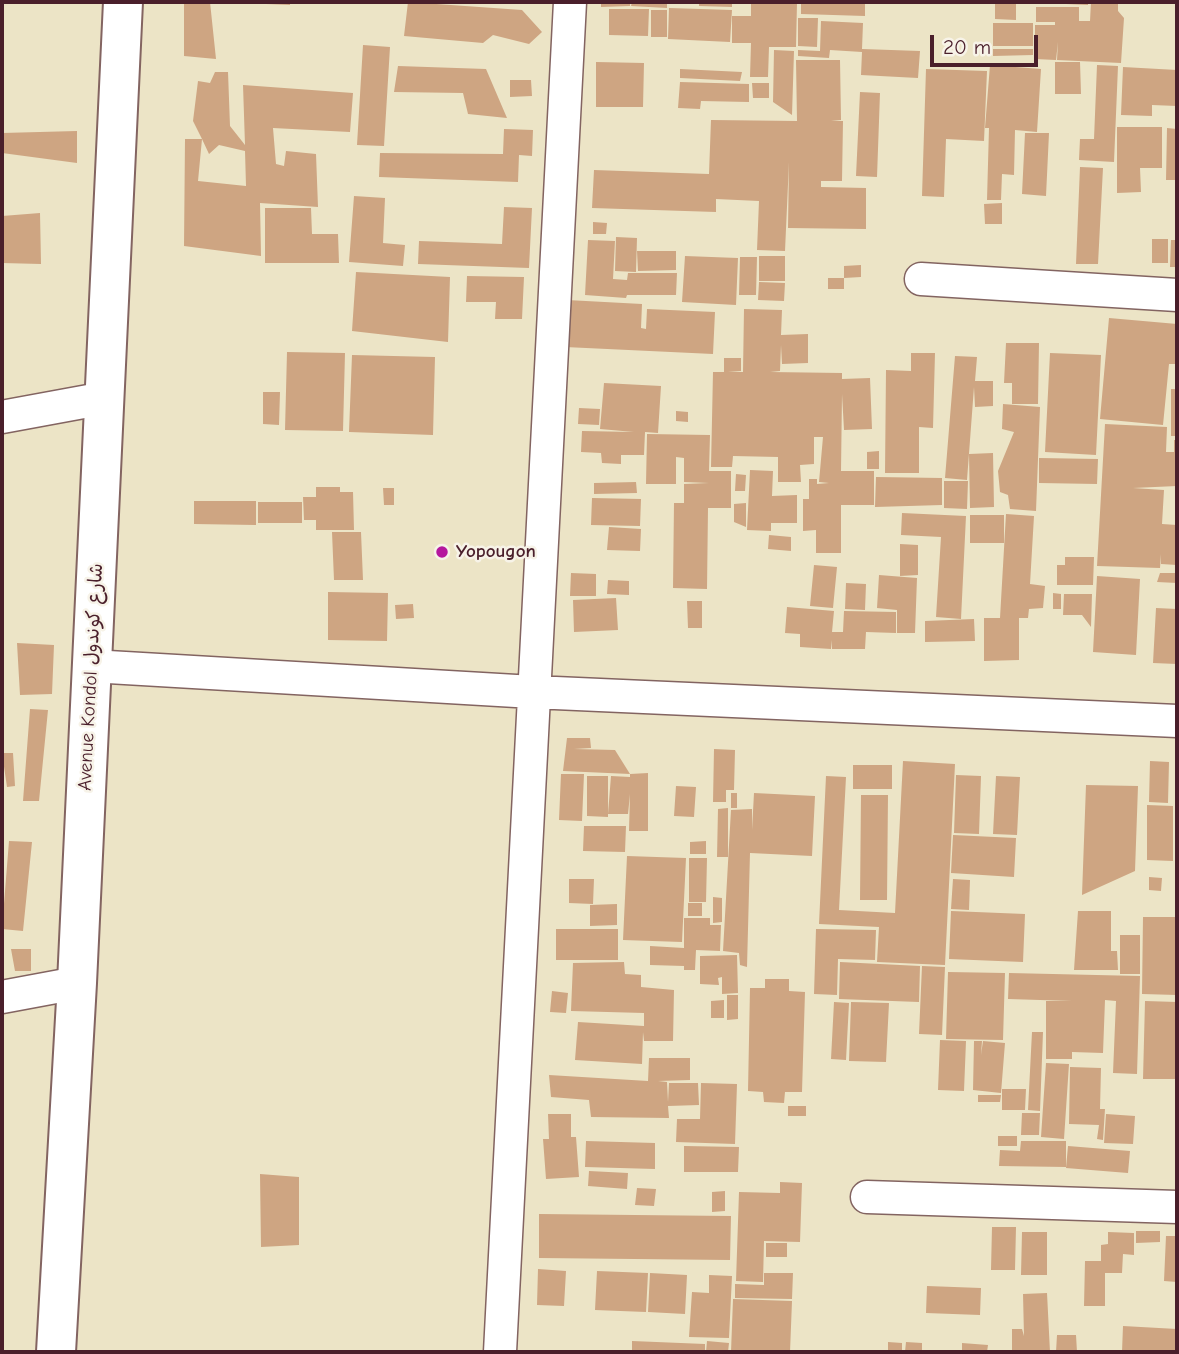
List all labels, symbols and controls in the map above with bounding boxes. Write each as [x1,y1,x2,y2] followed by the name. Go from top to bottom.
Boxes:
[934,21,1042,65] scale bar
[943,35,991,59] text: 20 m
[456,541,536,563] place label: Yopougon
[434,544,450,560] marker: Yopougon
[74,563,108,791] street label: Avenue Kondol شارع كوندول

